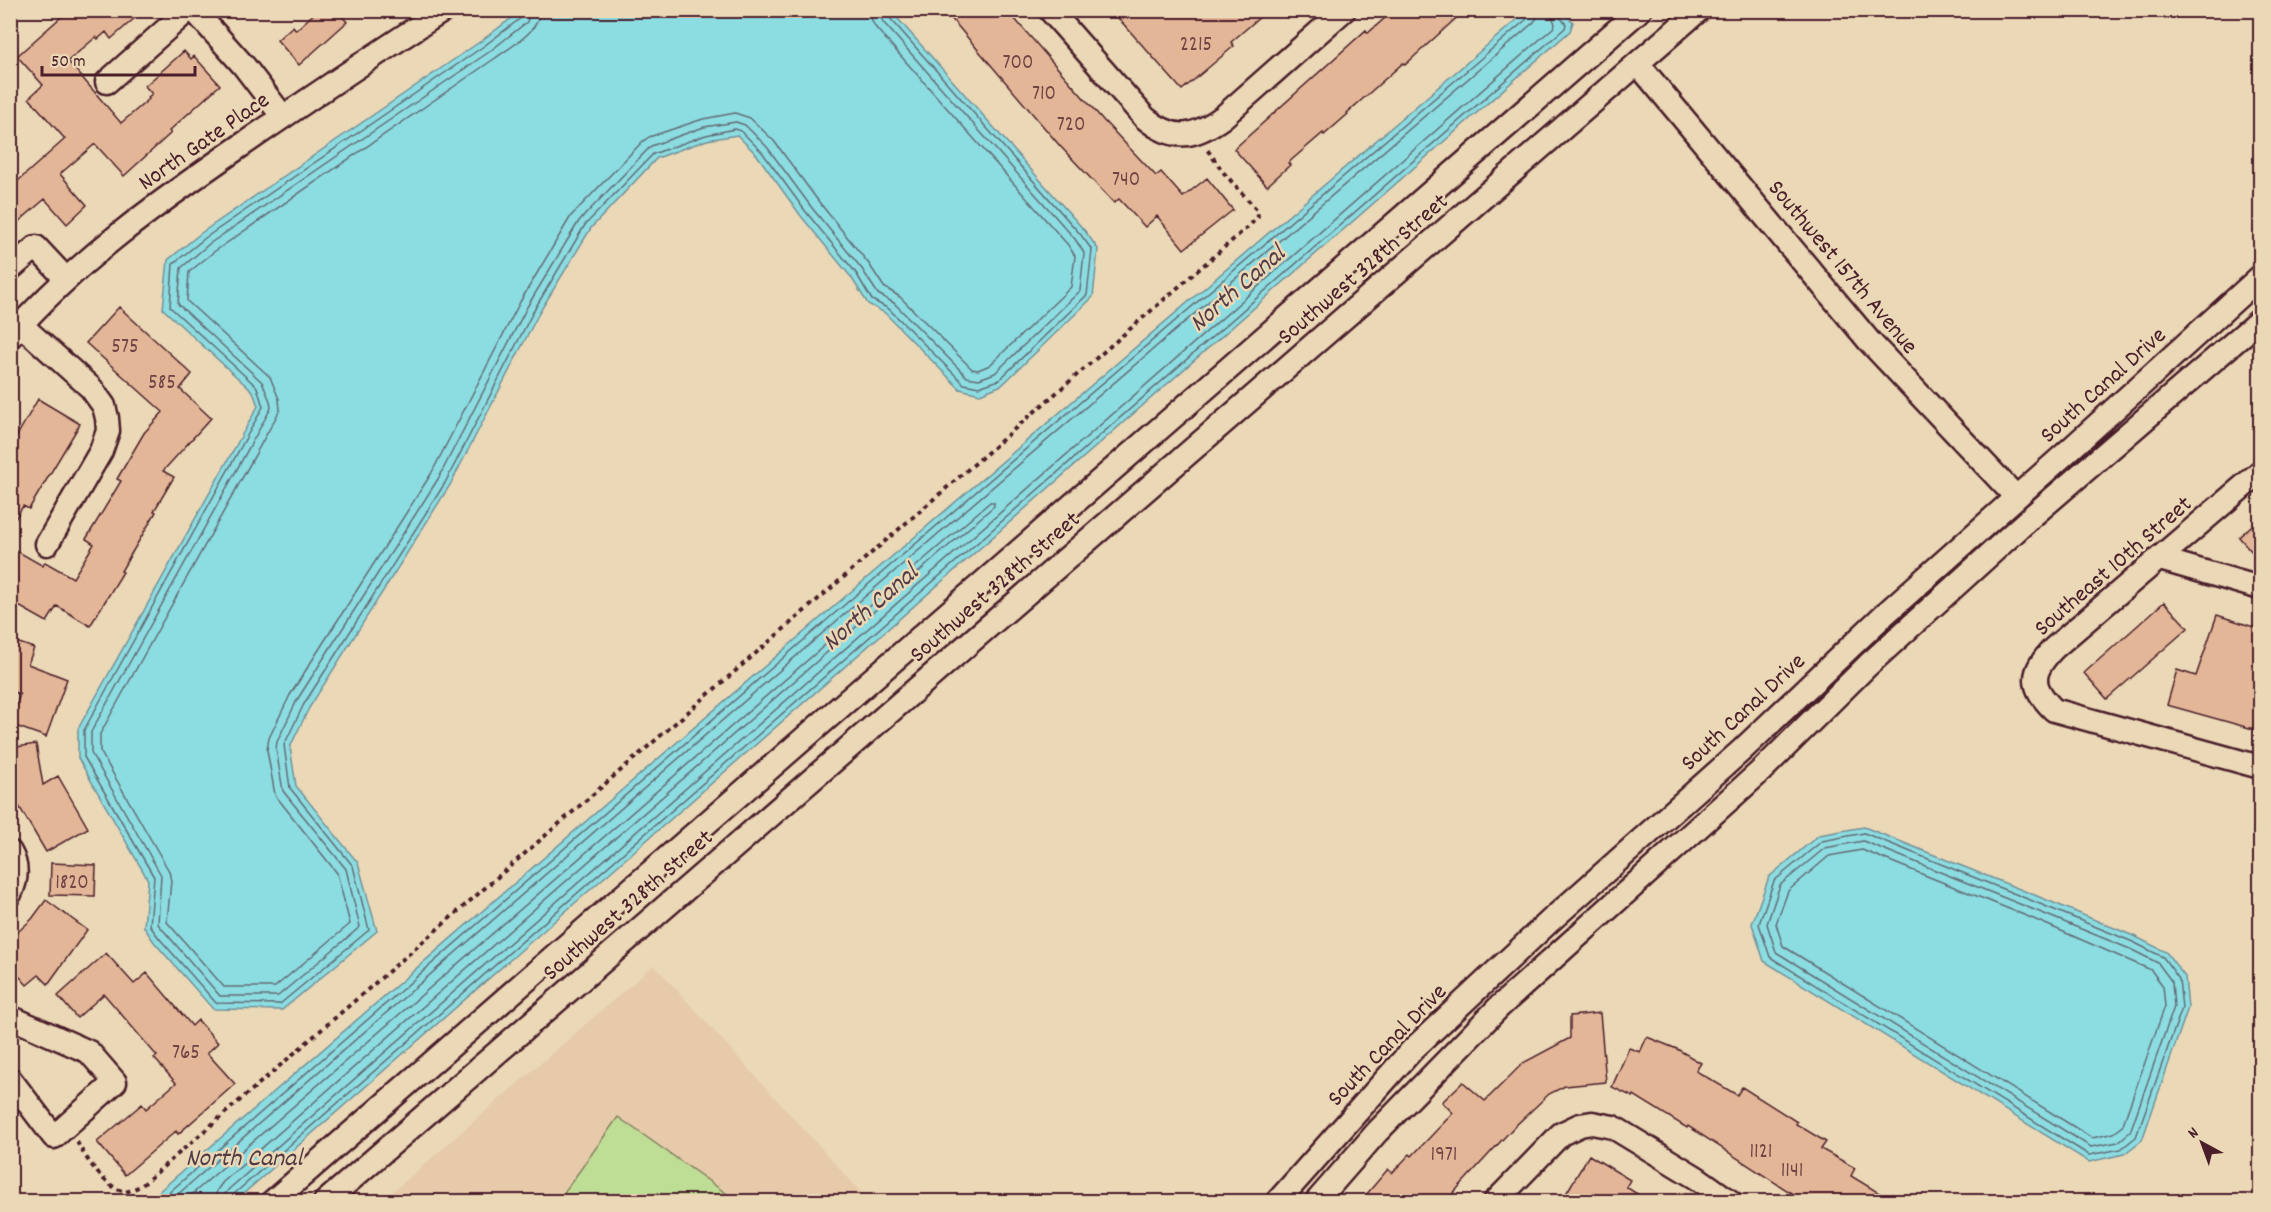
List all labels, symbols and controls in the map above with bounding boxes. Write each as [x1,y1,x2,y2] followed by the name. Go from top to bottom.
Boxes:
[1180,31,1212,61] house number: 2215
[42,39,195,77] scale bar
[1003,49,1033,79] house number: 700
[51,50,86,75] text: 50 m
[1032,80,1056,110] house number: 710
[132,85,277,200] street label: North Gate Place
[1057,111,1085,141] house number: 720
[1112,166,1140,196] house number: 740
[1758,173,1925,363] street label: Southwest 157th Avenue
[1271,186,1457,354] street label: Southwest 328th Street
[1182,236,1296,342] water label: North Canal
[2033,320,2175,452] street label: South Canal Drive
[111,333,139,363] house number: 575
[148,369,176,399] house number: 585
[2027,489,2201,646] street label: Southeast 10th Street
[903,504,1089,672] street label: Southwest 328th Street
[815,555,929,661] water label: North Canal
[1674,646,1814,780] street label: South Canal Drive
[536,822,722,990] street label: Southwest 328th Street
[55,869,89,899] house number: 1820
[1320,977,1456,1115] street label: South Canal Drive
[172,1039,200,1069] house number: 765
[2172,1113,2232,1173] north arrow
[2183,1122,2204,1145] text: N
[1750,1138,1772,1168] house number: 1121
[186,1141,304,1178] water label: North Canal
[1431,1141,1457,1171] house number: 1971
[1781,1157,1803,1187] house number: 1141

